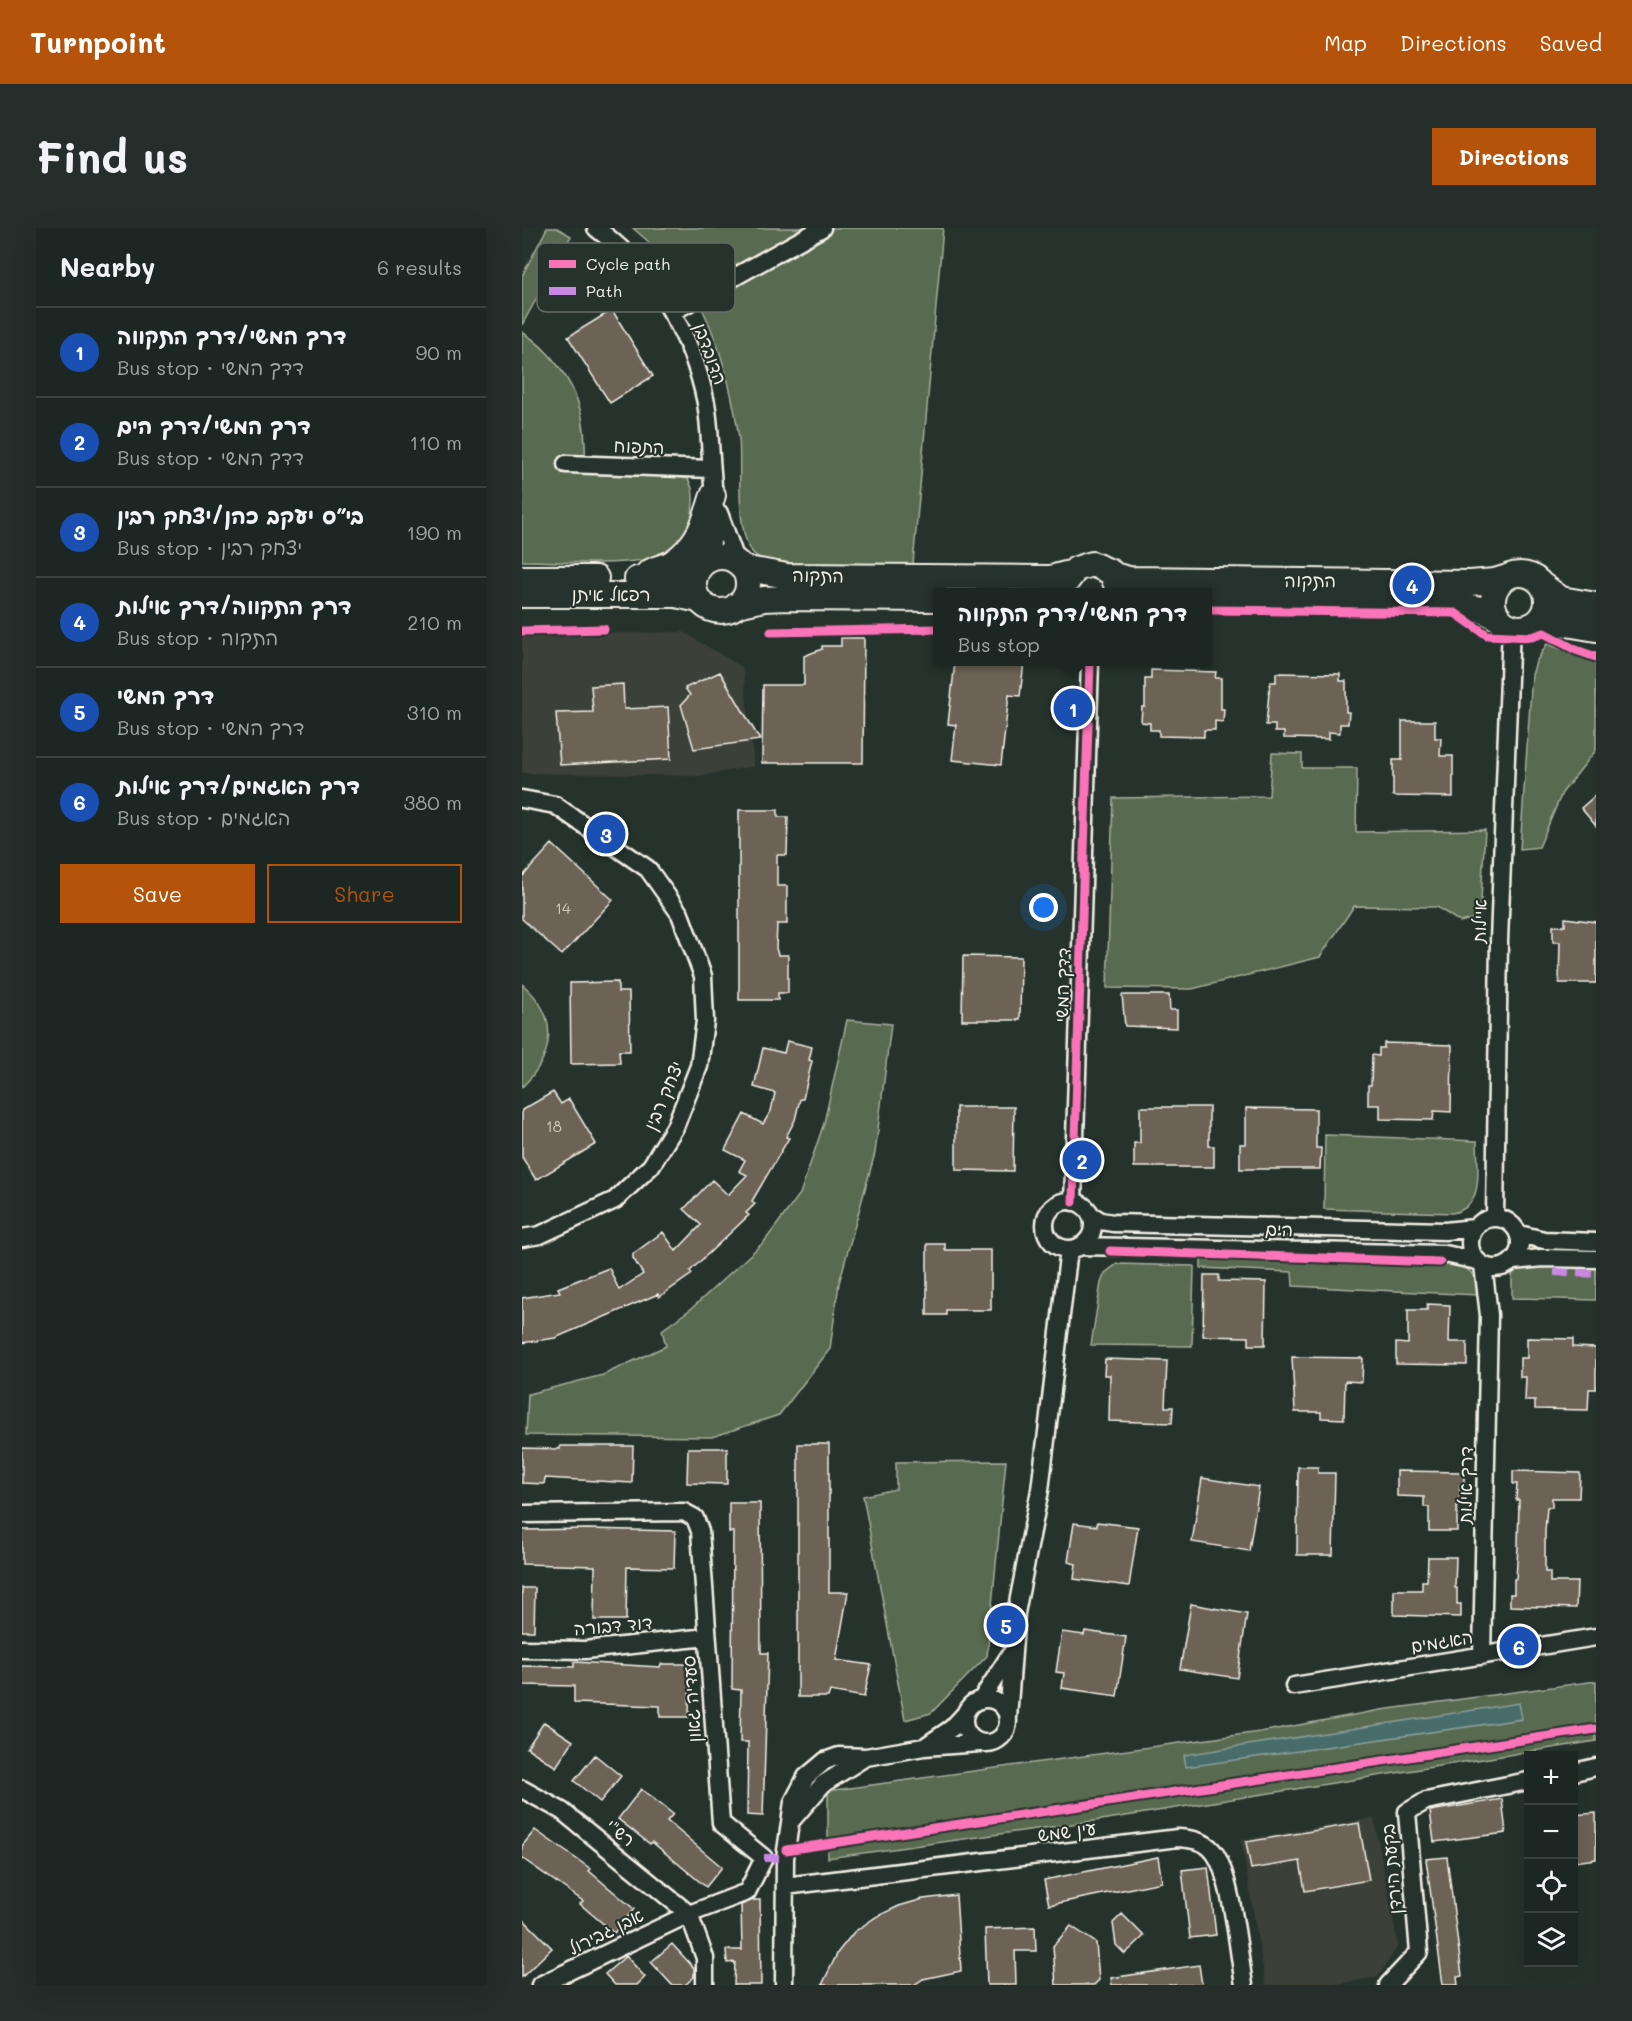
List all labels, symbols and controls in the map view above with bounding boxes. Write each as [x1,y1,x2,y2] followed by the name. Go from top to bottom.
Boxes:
[30,24,166,60] text: Turnpoint
[1324,29,1367,56] text: Map
[1400,29,1507,56] text: Directions
[1540,29,1602,56] text: Saved
[1432,128,1596,185] button: Directions
[36,129,188,184] text: Find us
[537,243,735,312] legend
[60,250,155,284] text: Nearby
[586,253,670,274] text: Cycle path
[377,254,462,280] text: 6 results
[586,280,622,301] text: Path
[689,320,733,388] street label: הדובדבן
[117,321,347,350] text: דרך המשי/דרך התקווה
[75,339,84,365] text: 1
[416,339,462,365] text: 90 m
[117,354,304,380] text: Bus stop · דדך המשי
[117,411,311,440] text: דרך המשי/דרך הים
[74,429,85,455] text: 2
[409,429,462,455] text: 110 m
[613,433,665,459] street label: התפוח
[117,444,304,470] text: Bus stop · דדך המשי
[117,501,364,530] text: בי״ס יעקב כהן/יצחק רבין
[74,519,86,545] text: 3
[407,519,462,545] text: 190 m
[117,534,302,560] text: Bus stop · יצחק רבין
[1392,562,1432,608] pin: 4
[792,563,844,587] street label: התקוה
[1284,568,1336,592] street label: התקוה
[571,582,651,606] street label: רפאל איתן
[933,588,1212,666] popup
[117,591,352,620] text: דרך התקווה/דרך אילות
[958,598,1187,627] text: דרך המשי/דרך התקווה
[73,609,86,635] text: 4
[407,609,462,635] text: 210 m
[117,624,278,650] text: Bus stop · התקוה
[958,631,1040,657] text: Bus stop
[117,681,214,710] text: דרך המשי
[1054,686,1092,730] pin: 1
[74,699,85,725] text: 5
[407,699,462,725] text: 310 m
[117,714,304,740] text: Bus stop · דרך המשי
[117,771,360,800] text: דרך האגמים/דרך אילות
[73,789,86,815] text: 6
[404,789,462,815] text: 380 m
[117,804,290,830] text: Bus stop · האגמים
[586,812,626,856] pin: 3
[60,864,255,923] button: Save
[267,864,462,923] button: Share
[1029,893,1058,922] your location
[555,898,571,918] house number: 14
[1466,899,1492,944] street label: איילות
[1049,947,1075,1023] street label: דדך המשי
[638,1057,688,1134] street label: יצחק רבין
[546,1116,562,1136] house number: 18
[1062,1138,1102,1182] pin: 2
[1265,1217,1293,1241] street label: הים
[1452,1446,1478,1525] street label: דרך אילות
[986,1602,1026,1648] pin: 5
[573,1610,653,1640] street label: דוד דבורה
[1409,1624,1475,1658] street label: האגמים
[1500,1624,1538,1668] pin: 6
[676,1655,706,1743] street label: סעדיה גאון
[1524,1751,1578,1967] map controls
[1524,1751,1578,1805] button: +
[1524,1805,1578,1859] button: −
[601,1813,640,1851] street label: רש"י
[1036,1816,1098,1847] street label: עין שמש
[1375,1823,1407,1915] street label: בקעת הירדן
[1524,1859,1578,1913] button: locate
[564,1903,647,1960] street label: אבן גבירול
[1524,1913,1578,1967] button: layers

